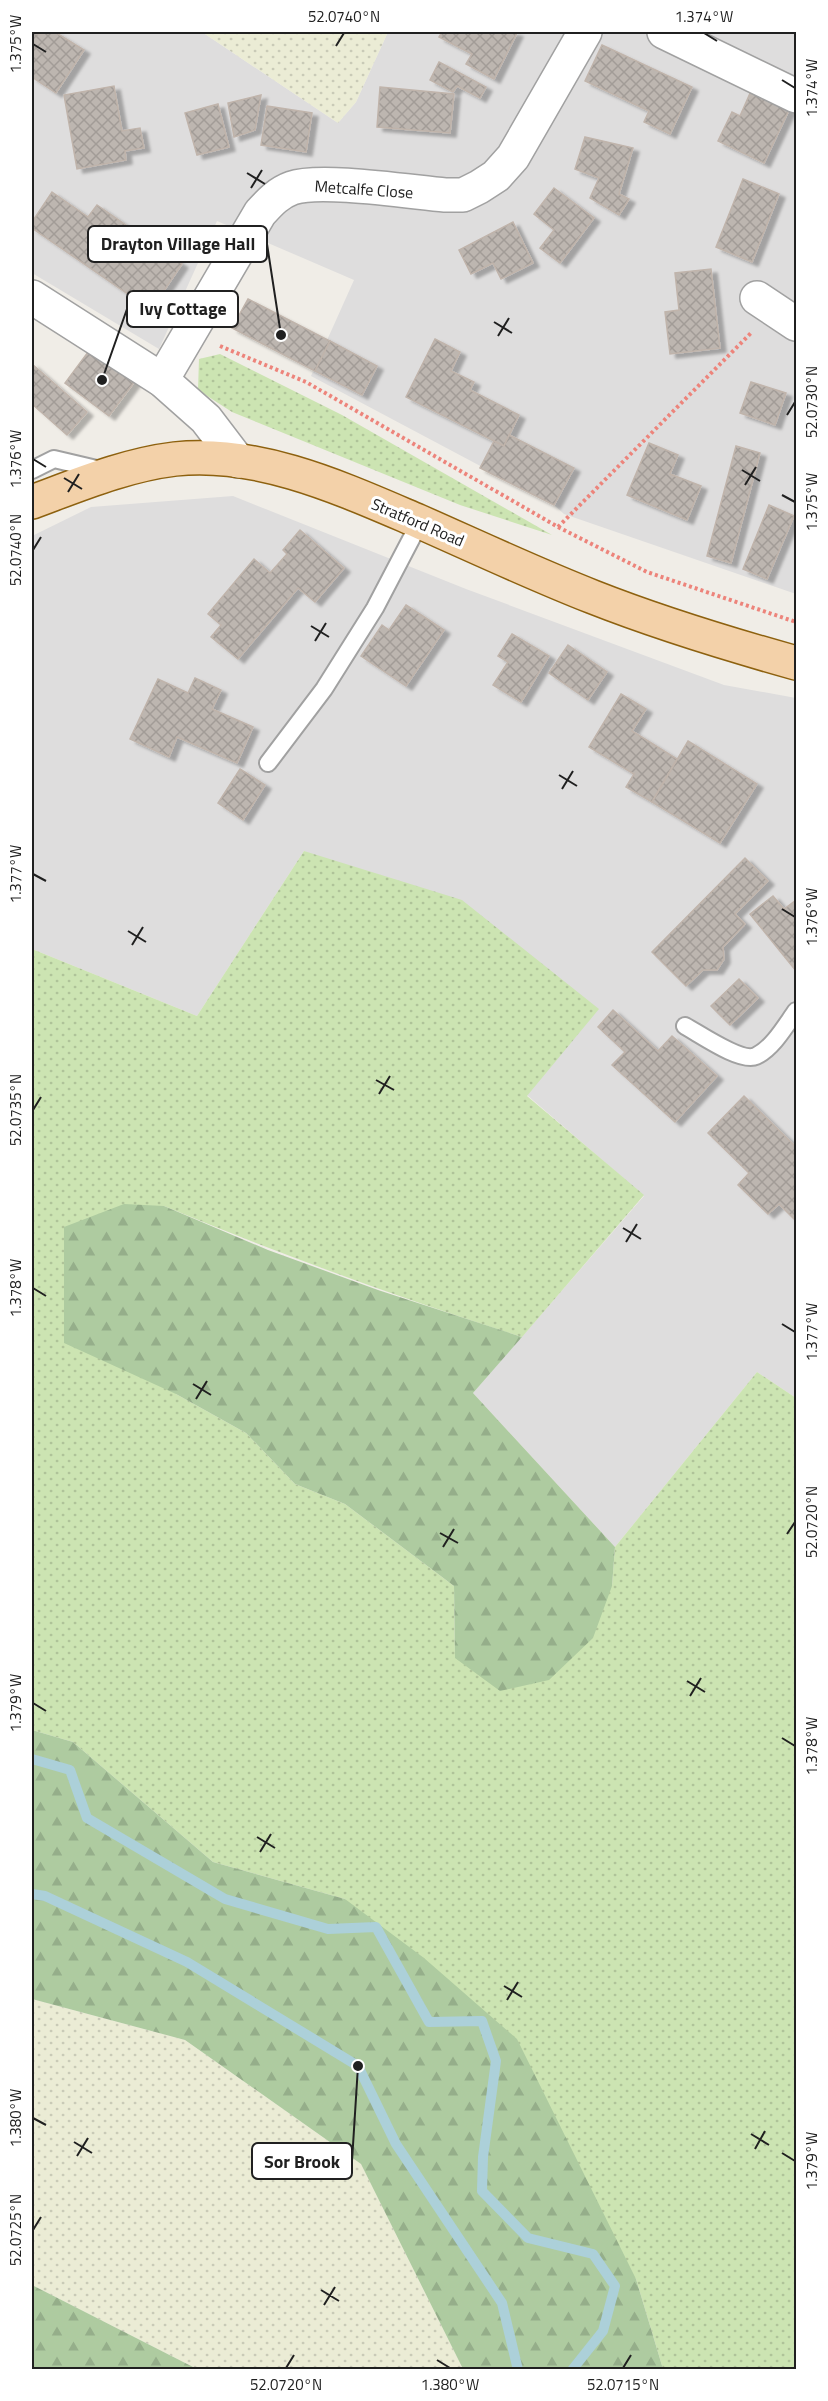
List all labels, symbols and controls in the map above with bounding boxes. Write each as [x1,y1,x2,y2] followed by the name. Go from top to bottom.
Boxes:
[308,5,380,28] text: 52.0740°N
[675,5,733,28] text: 1.374°W
[4,15,27,73] text: 1.375°W
[800,59,823,117] text: 1.374°W
[314,174,414,204] street label: Metcalfe Close
[88,226,267,262] callout: Drayton Village Hall
[101,230,255,257] text: Drayton Village Hall
[127,291,238,327] callout: Ivy Cottage
[139,295,227,322] text: Ivy Cottage
[800,366,823,438] text: 52.0730°N
[4,430,27,488] text: 1.376°W
[800,473,823,531] text: 1.375°W
[368,492,468,552] street label: Stratford Road
[4,514,27,586] text: 52.0740°N
[4,845,27,903] text: 1.377°W
[800,888,823,946] text: 1.376°W
[4,1074,27,1146] text: 52.0735°N
[4,1259,27,1317] text: 1.378°W
[800,1303,823,1361] text: 1.377°W
[800,1486,823,1558] text: 52.0720°N
[4,1674,27,1732] text: 1.379°W
[800,1717,823,1775] text: 1.378°W
[4,2089,27,2147] text: 1.380°W
[800,2132,823,2190] text: 1.379°W
[252,2143,352,2179] callout: Sor Brook
[264,2148,341,2175] text: Sor Brook
[4,2194,27,2266] text: 52.0725°N
[250,2373,322,2396] text: 52.0720°N
[421,2373,479,2396] text: 1.380°W
[587,2373,659,2396] text: 52.0715°N

